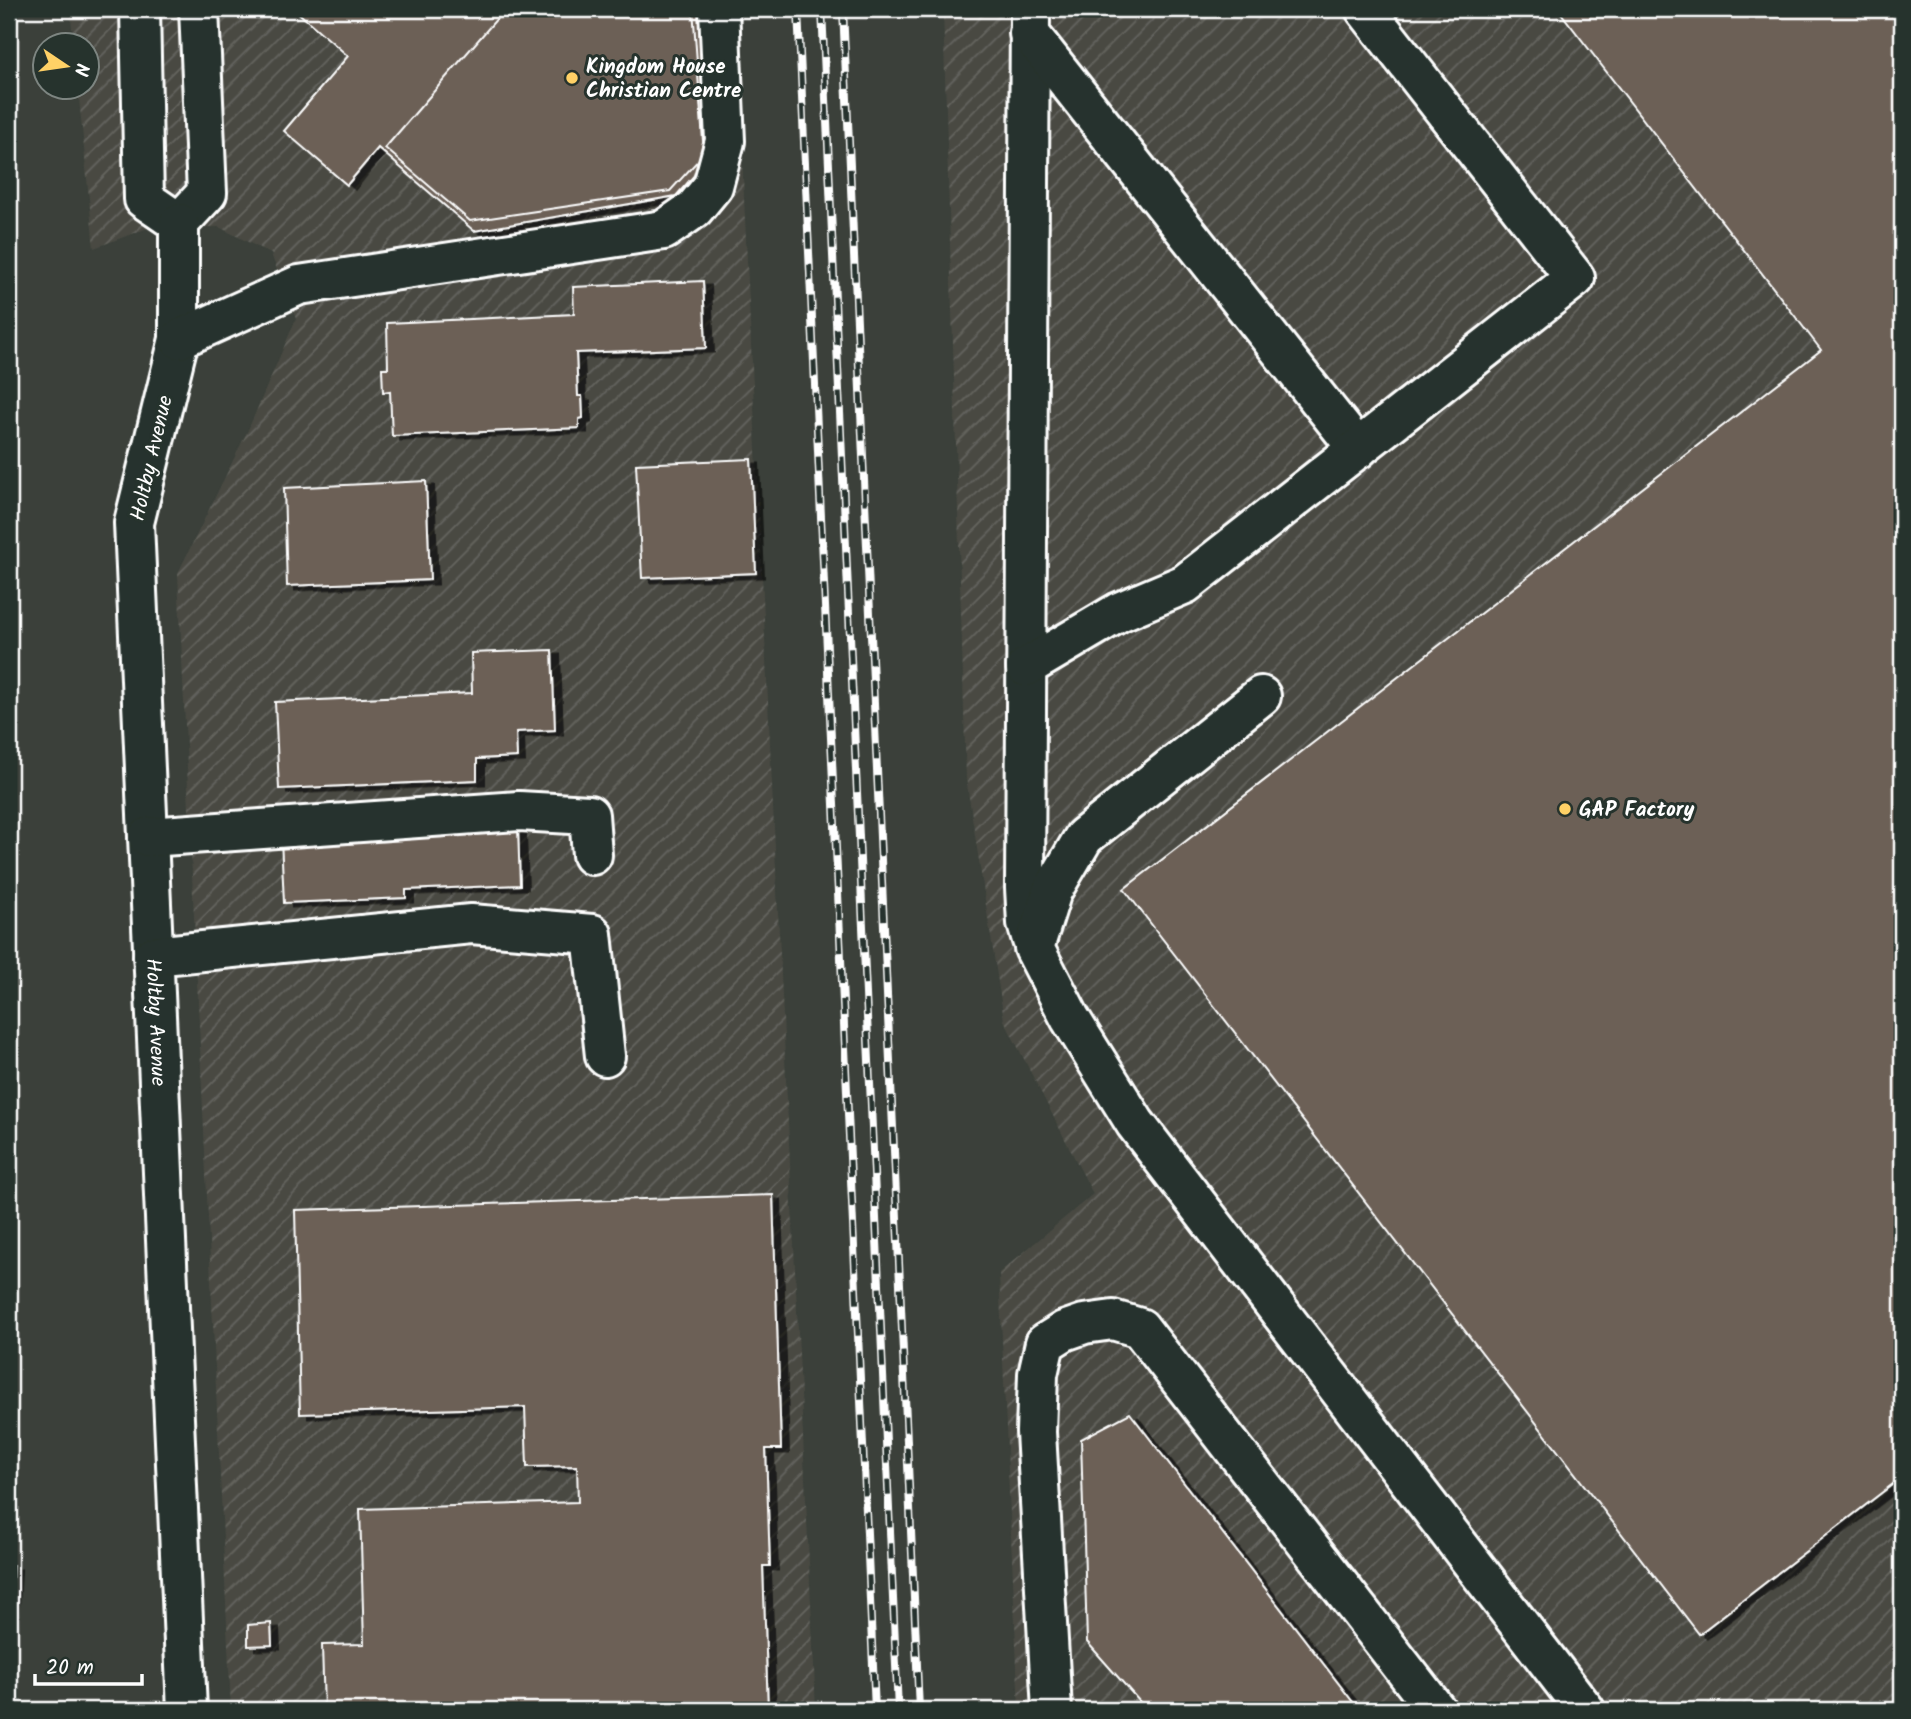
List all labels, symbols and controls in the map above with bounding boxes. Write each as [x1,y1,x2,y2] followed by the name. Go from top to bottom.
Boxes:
[32,32,102,102] north arrow
[586,51,741,108] place label: Kingdom House Christian Centre
[65,60,97,79] text: N
[564,70,580,86] marker: Kingdom House Christian Centre
[122,392,183,524] street label: Holtby Avenue
[1579,794,1694,827] place label: GAP Factory
[1557,801,1573,817] marker: GAP Factory
[135,957,174,1087] street label: Holtby Avenue
[35,1642,142,1686] scale bar
[46,1652,94,1685] text: 20 m

